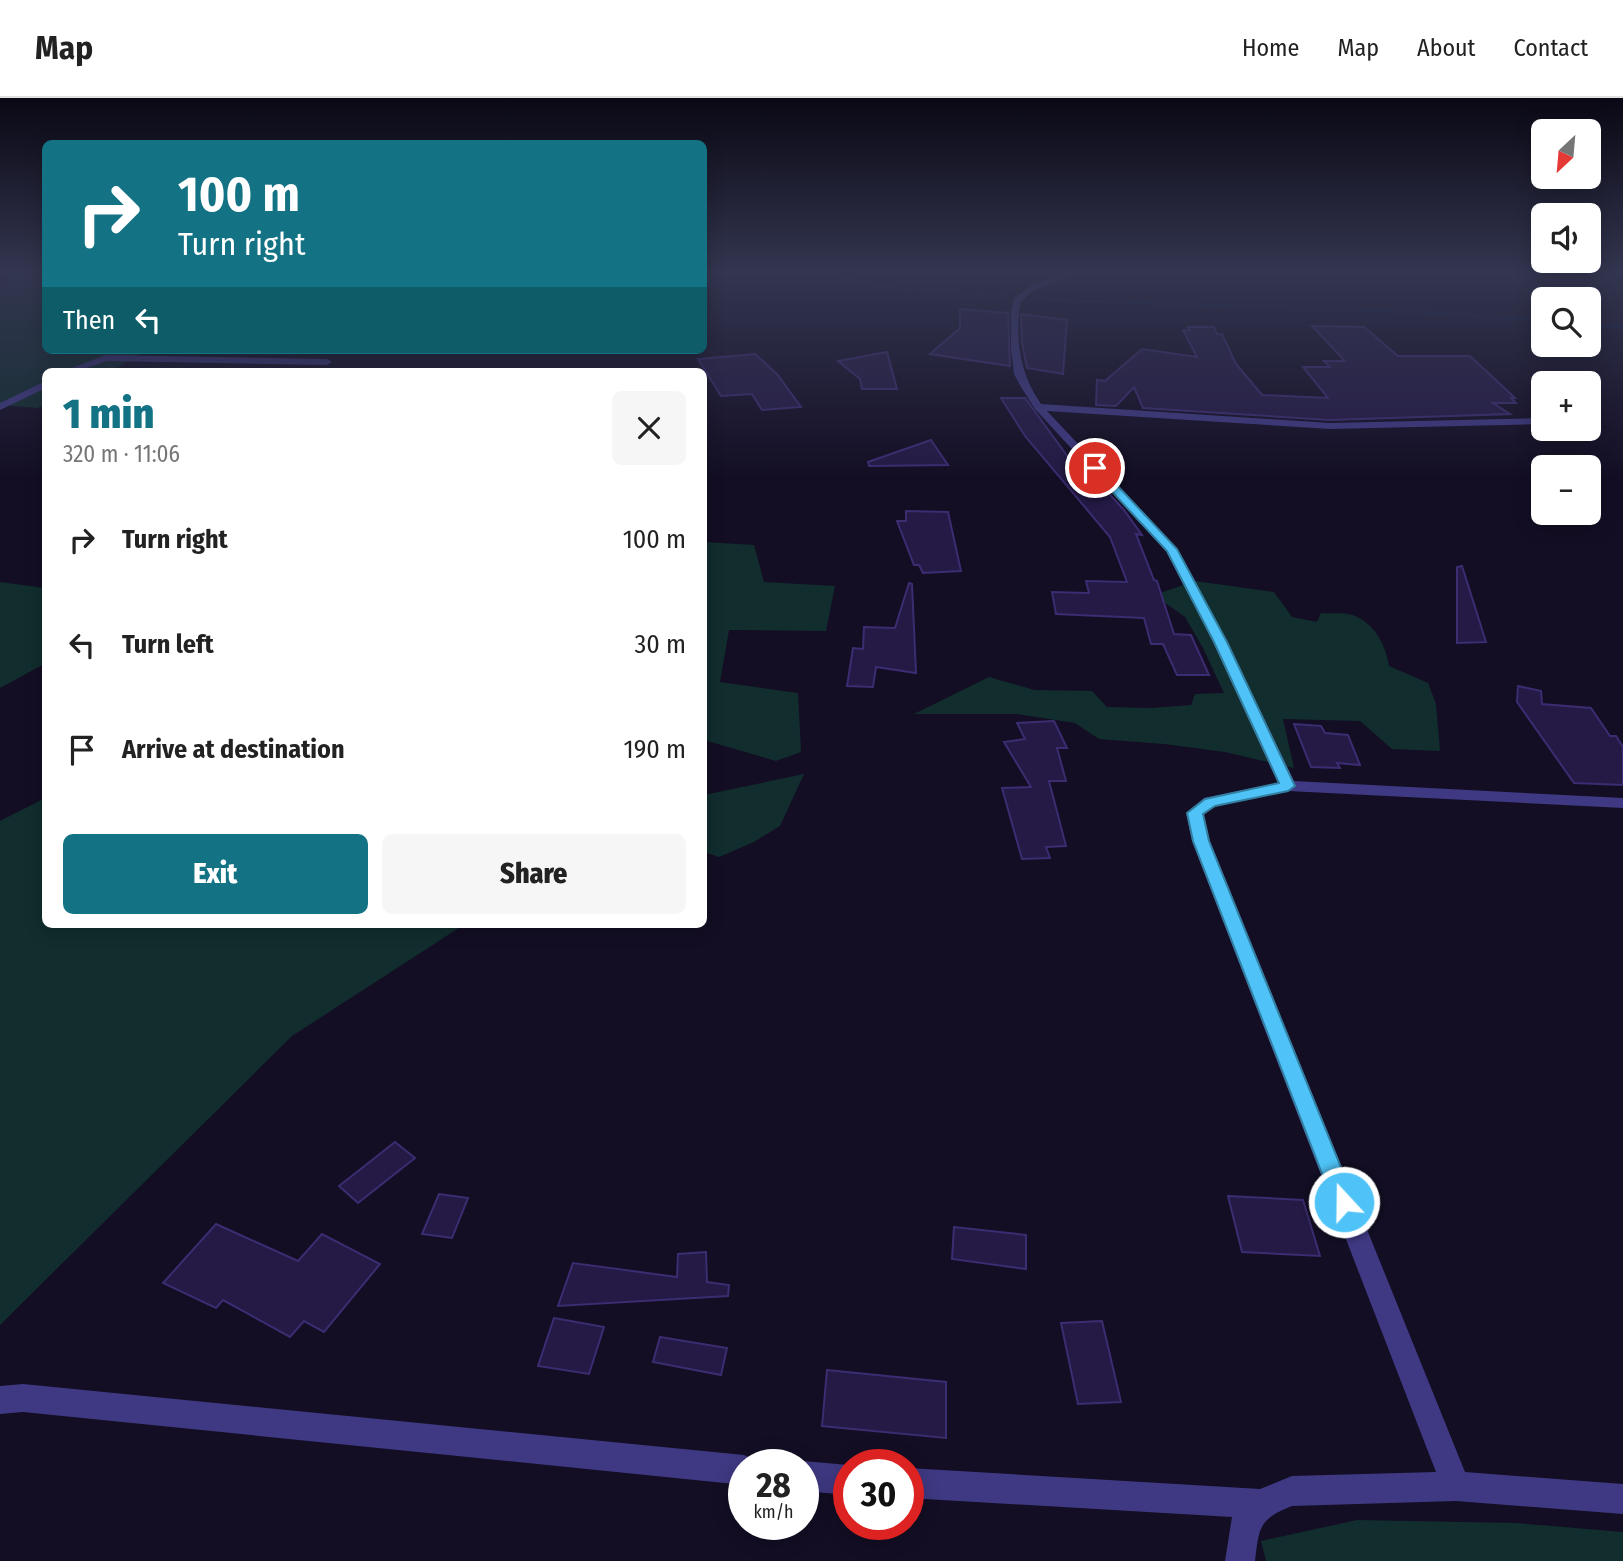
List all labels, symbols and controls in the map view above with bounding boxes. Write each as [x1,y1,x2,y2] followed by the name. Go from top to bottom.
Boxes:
[35,28,93,68] text: Map
[1242,34,1299,62] text: Home
[1337,34,1379,62] text: Map
[1417,34,1475,62] text: About
[1513,34,1588,62] text: Contact
[1531,119,1601,189] north arrow
[1531,119,1601,525] map controls
[178,165,300,224] text: 100 m
[63,168,154,259] icon: right
[1531,203,1601,273] button: sound
[178,225,305,263] text: Turn right
[1531,287,1601,357] button: search
[129,301,167,339] icon: left
[63,305,115,336] text: Then
[1531,371,1601,441] button: +
[63,389,154,439] text: 1 min
[612,391,686,465] button: close
[1065,438,1125,498] pin
[63,440,180,468] text: 320 m · 11:06
[1076,449,1114,487] icon: arrive
[1531,455,1601,525] button: −
[63,521,101,559] icon: right
[122,524,228,555] text: Turn right
[623,524,686,555] text: 100 m
[63,626,101,664] icon: left
[122,629,214,660] text: Turn left
[635,629,686,660] text: 30 m
[63,731,101,769] icon: arrive
[122,734,345,765] text: Arrive at destination
[624,734,686,765] text: 190 m
[63,834,368,914] button: Exit
[382,834,686,914] button: Share
[1307,1165,1381,1239] position arrow
[833,1449,924,1540] speed limit sign: 30
[756,1464,791,1506] text: 28
[753,1501,794,1523] text: km/h

